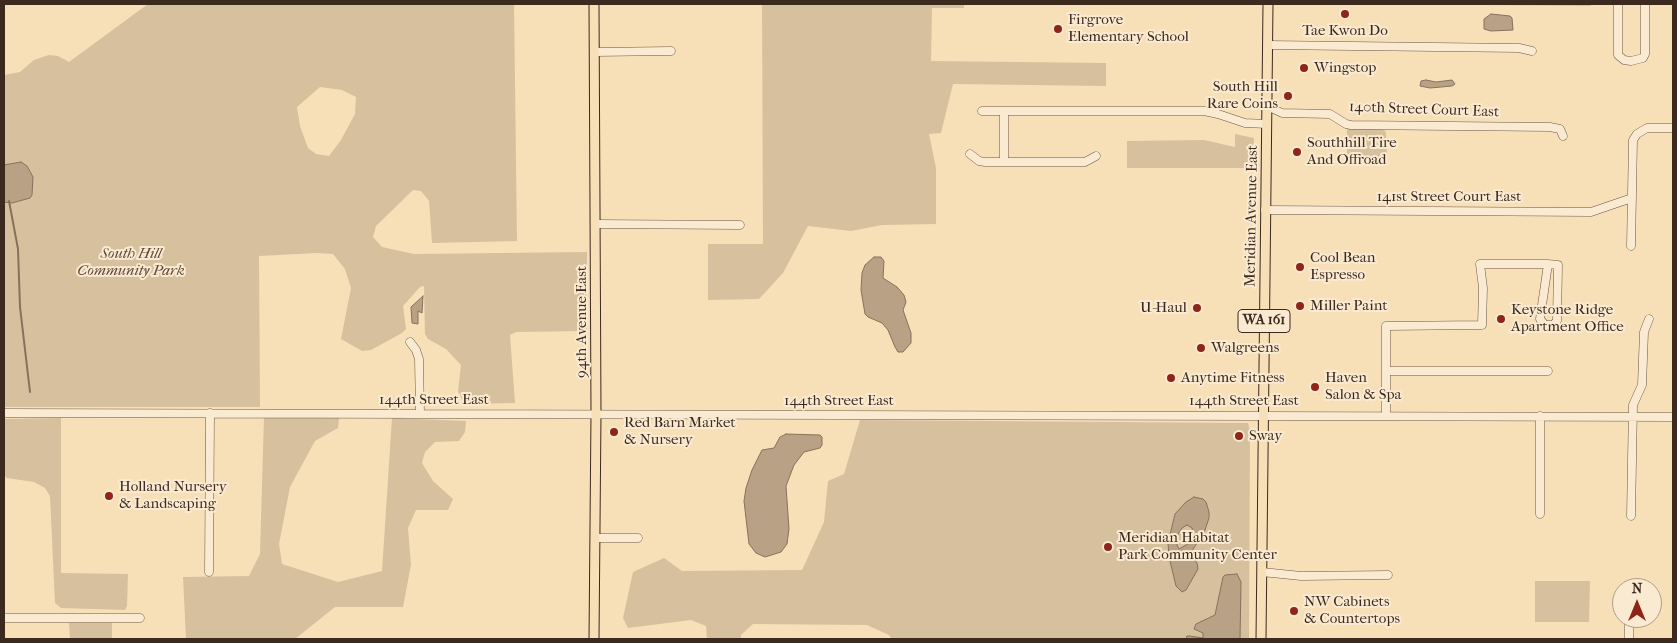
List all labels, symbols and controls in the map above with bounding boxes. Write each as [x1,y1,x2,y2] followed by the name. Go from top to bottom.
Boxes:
[1339,8,1351,20] marker: Tae Kwon Do
[1068,11,1189,46] place label: Firgrove Elementary School
[1302,22,1388,40] place label: Tae Kwon Do
[1052,23,1064,35] marker: Firgrove Elementary School
[1314,59,1376,77] place label: Wingstop
[1298,62,1310,74] marker: Wingstop
[1207,78,1278,113] place label: South Hill Rare Coins
[1282,90,1294,102] marker: South Hill Rare Coins
[1349,98,1499,122] street label: 140th Street Court East
[1307,134,1397,169] place label: Southhill Tire And Offroad
[1242,145,1262,287] street label: Meridian Avenue East
[1291,146,1303,158] marker: Southhill Tire And Offroad
[1377,188,1521,206] street label: 141st Street Court East
[77,245,185,280] park label: South Hill Community Park
[1310,249,1375,284] place label: Cool Bean Espresso
[1294,261,1306,273] marker: Cool Bean Espresso
[573,266,591,378] street label: 94th Avenue East
[1310,297,1388,315] place label: Miller Paint
[1140,299,1187,317] place label: U-Haul
[1294,300,1306,312] marker: Miller Paint
[1511,301,1624,336] place label: Keystone Ridge Apartment Office
[1191,302,1203,314] marker: U-Haul
[1238,310,1290,332] road number: WA 161
[1495,313,1507,325] marker: Keystone Ridge Apartment Office
[1211,339,1279,357] place label: Walgreens
[1195,342,1207,354] marker: Walgreens
[1181,369,1285,387] place label: Anytime Fitness
[1325,369,1402,404] place label: Haven Salon & Spa
[1165,372,1177,384] marker: Anytime Fitness
[1309,381,1321,393] marker: Haven Salon & Spa
[379,391,489,409] street label: 144th Street East
[784,392,894,410] street label: 144th Street East
[1189,392,1299,410] street label: 144th Street East
[624,414,736,449] place label: Red Barn Market & Nursery
[608,426,620,438] marker: Red Barn Market & Nursery
[1249,427,1282,445] place label: Sway
[1233,430,1245,442] marker: Sway
[119,478,227,513] place label: Holland Nursery & Landscaping
[103,490,115,502] marker: Holland Nursery & Landscaping
[1118,529,1277,564] place label: Meridian Habitat Park Community Center
[1102,541,1114,553] marker: Meridian Habitat Park Community Center
[1612,578,1662,628] north arrow
[1632,580,1642,597] text: N
[1304,593,1400,628] place label: NW Cabinets & Countertops
[1288,605,1300,617] marker: NW Cabinets & Countertops

